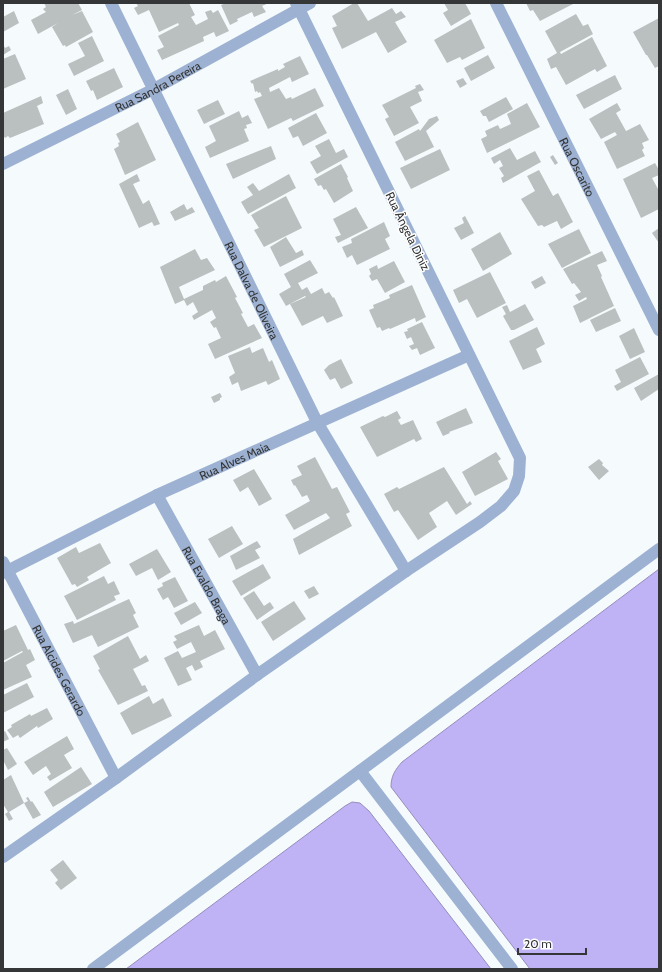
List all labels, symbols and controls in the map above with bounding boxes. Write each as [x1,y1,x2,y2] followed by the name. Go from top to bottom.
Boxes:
[112,57,203,115] street label: Rua Sandra Pereira
[557,135,599,199] street label: Rua Oscarito
[383,189,434,273] street label: Rua Ângela Diniz
[222,239,283,342] street label: Rua Dalva de Oliveira
[197,438,272,483] street label: Rua Alves Maia
[179,543,235,627] street label: Rua Evaldo Braga
[29,622,90,719] street label: Rua Alcides Gerardo
[518,930,586,956] scale bar
[524,936,552,951] text: 20 m

